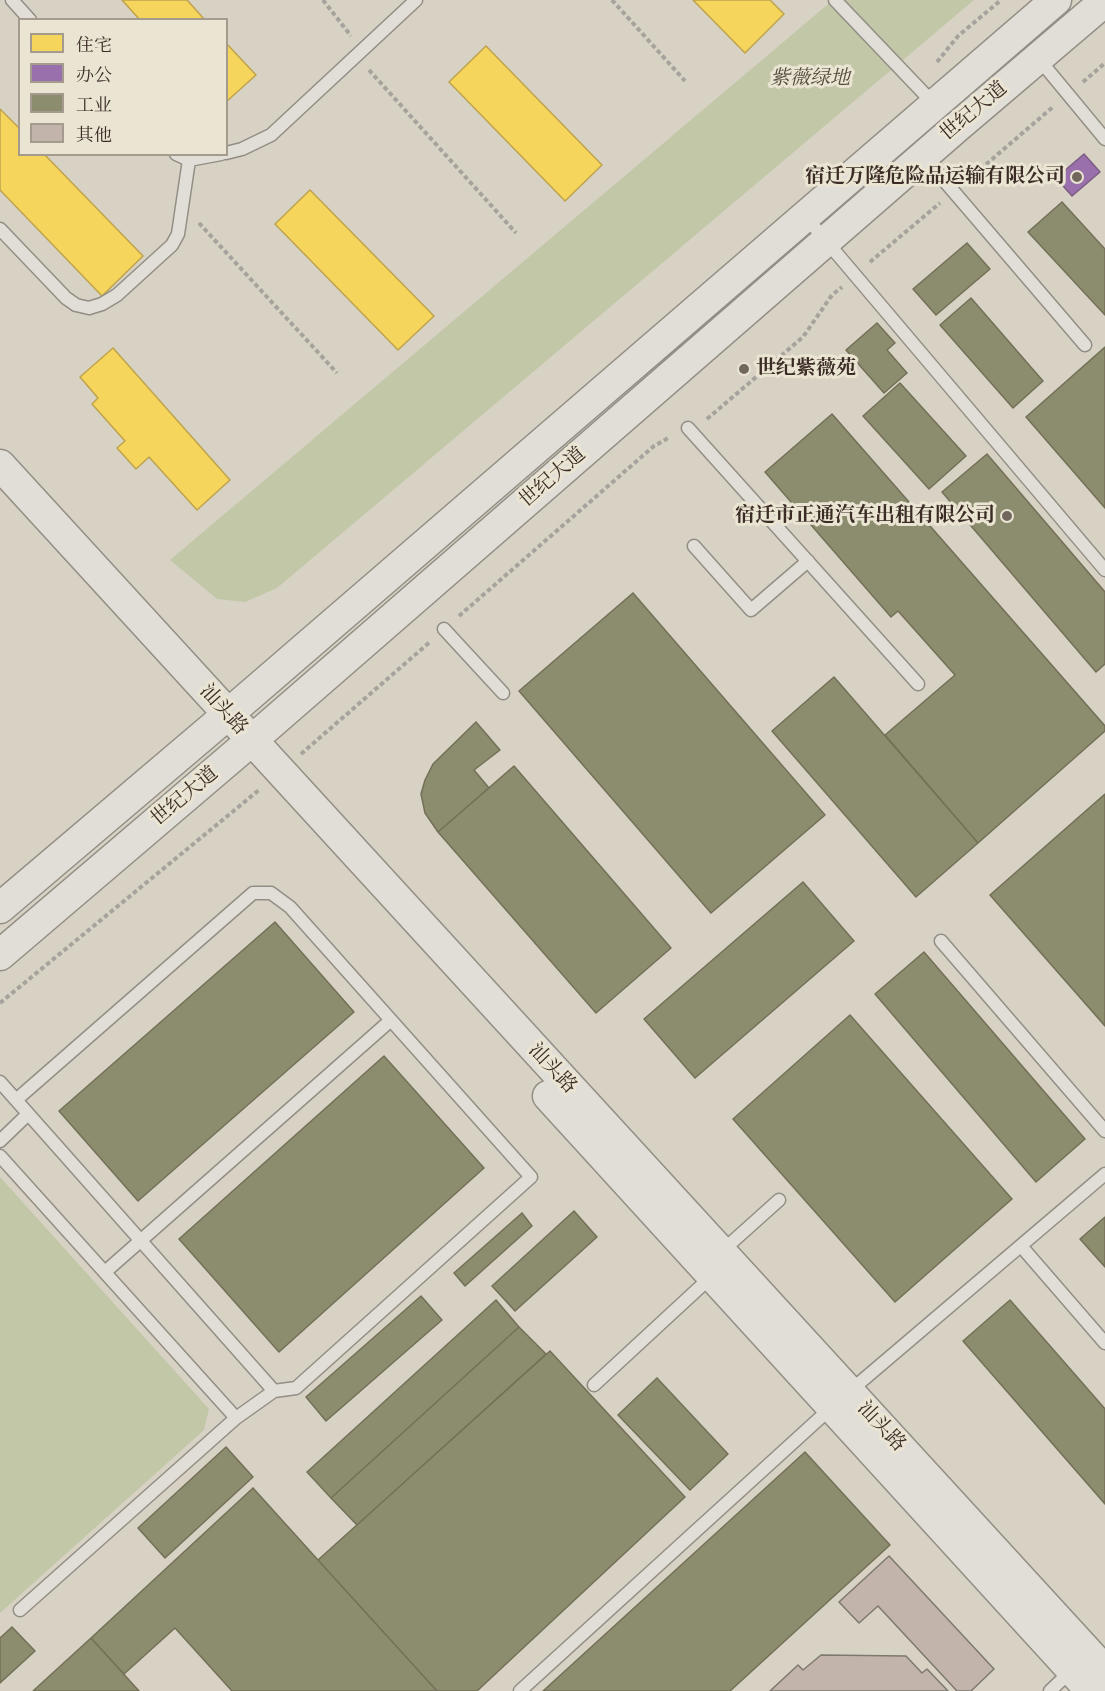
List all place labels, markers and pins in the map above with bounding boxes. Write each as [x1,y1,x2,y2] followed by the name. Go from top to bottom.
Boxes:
[805,165,1065,189] place label: 宿迁万隆危险品运输有限公司
[1070,170,1084,184] marker: 宿迁万隆危险品运输有限公司
[756,357,856,381] place label: 世纪紫薇苑
[737,362,751,376] marker: 世纪紫薇苑
[735,504,995,528] place label: 宿迁市正通汽车出租有限公司
[1000,509,1014,523] marker: 宿迁市正通汽车出租有限公司

